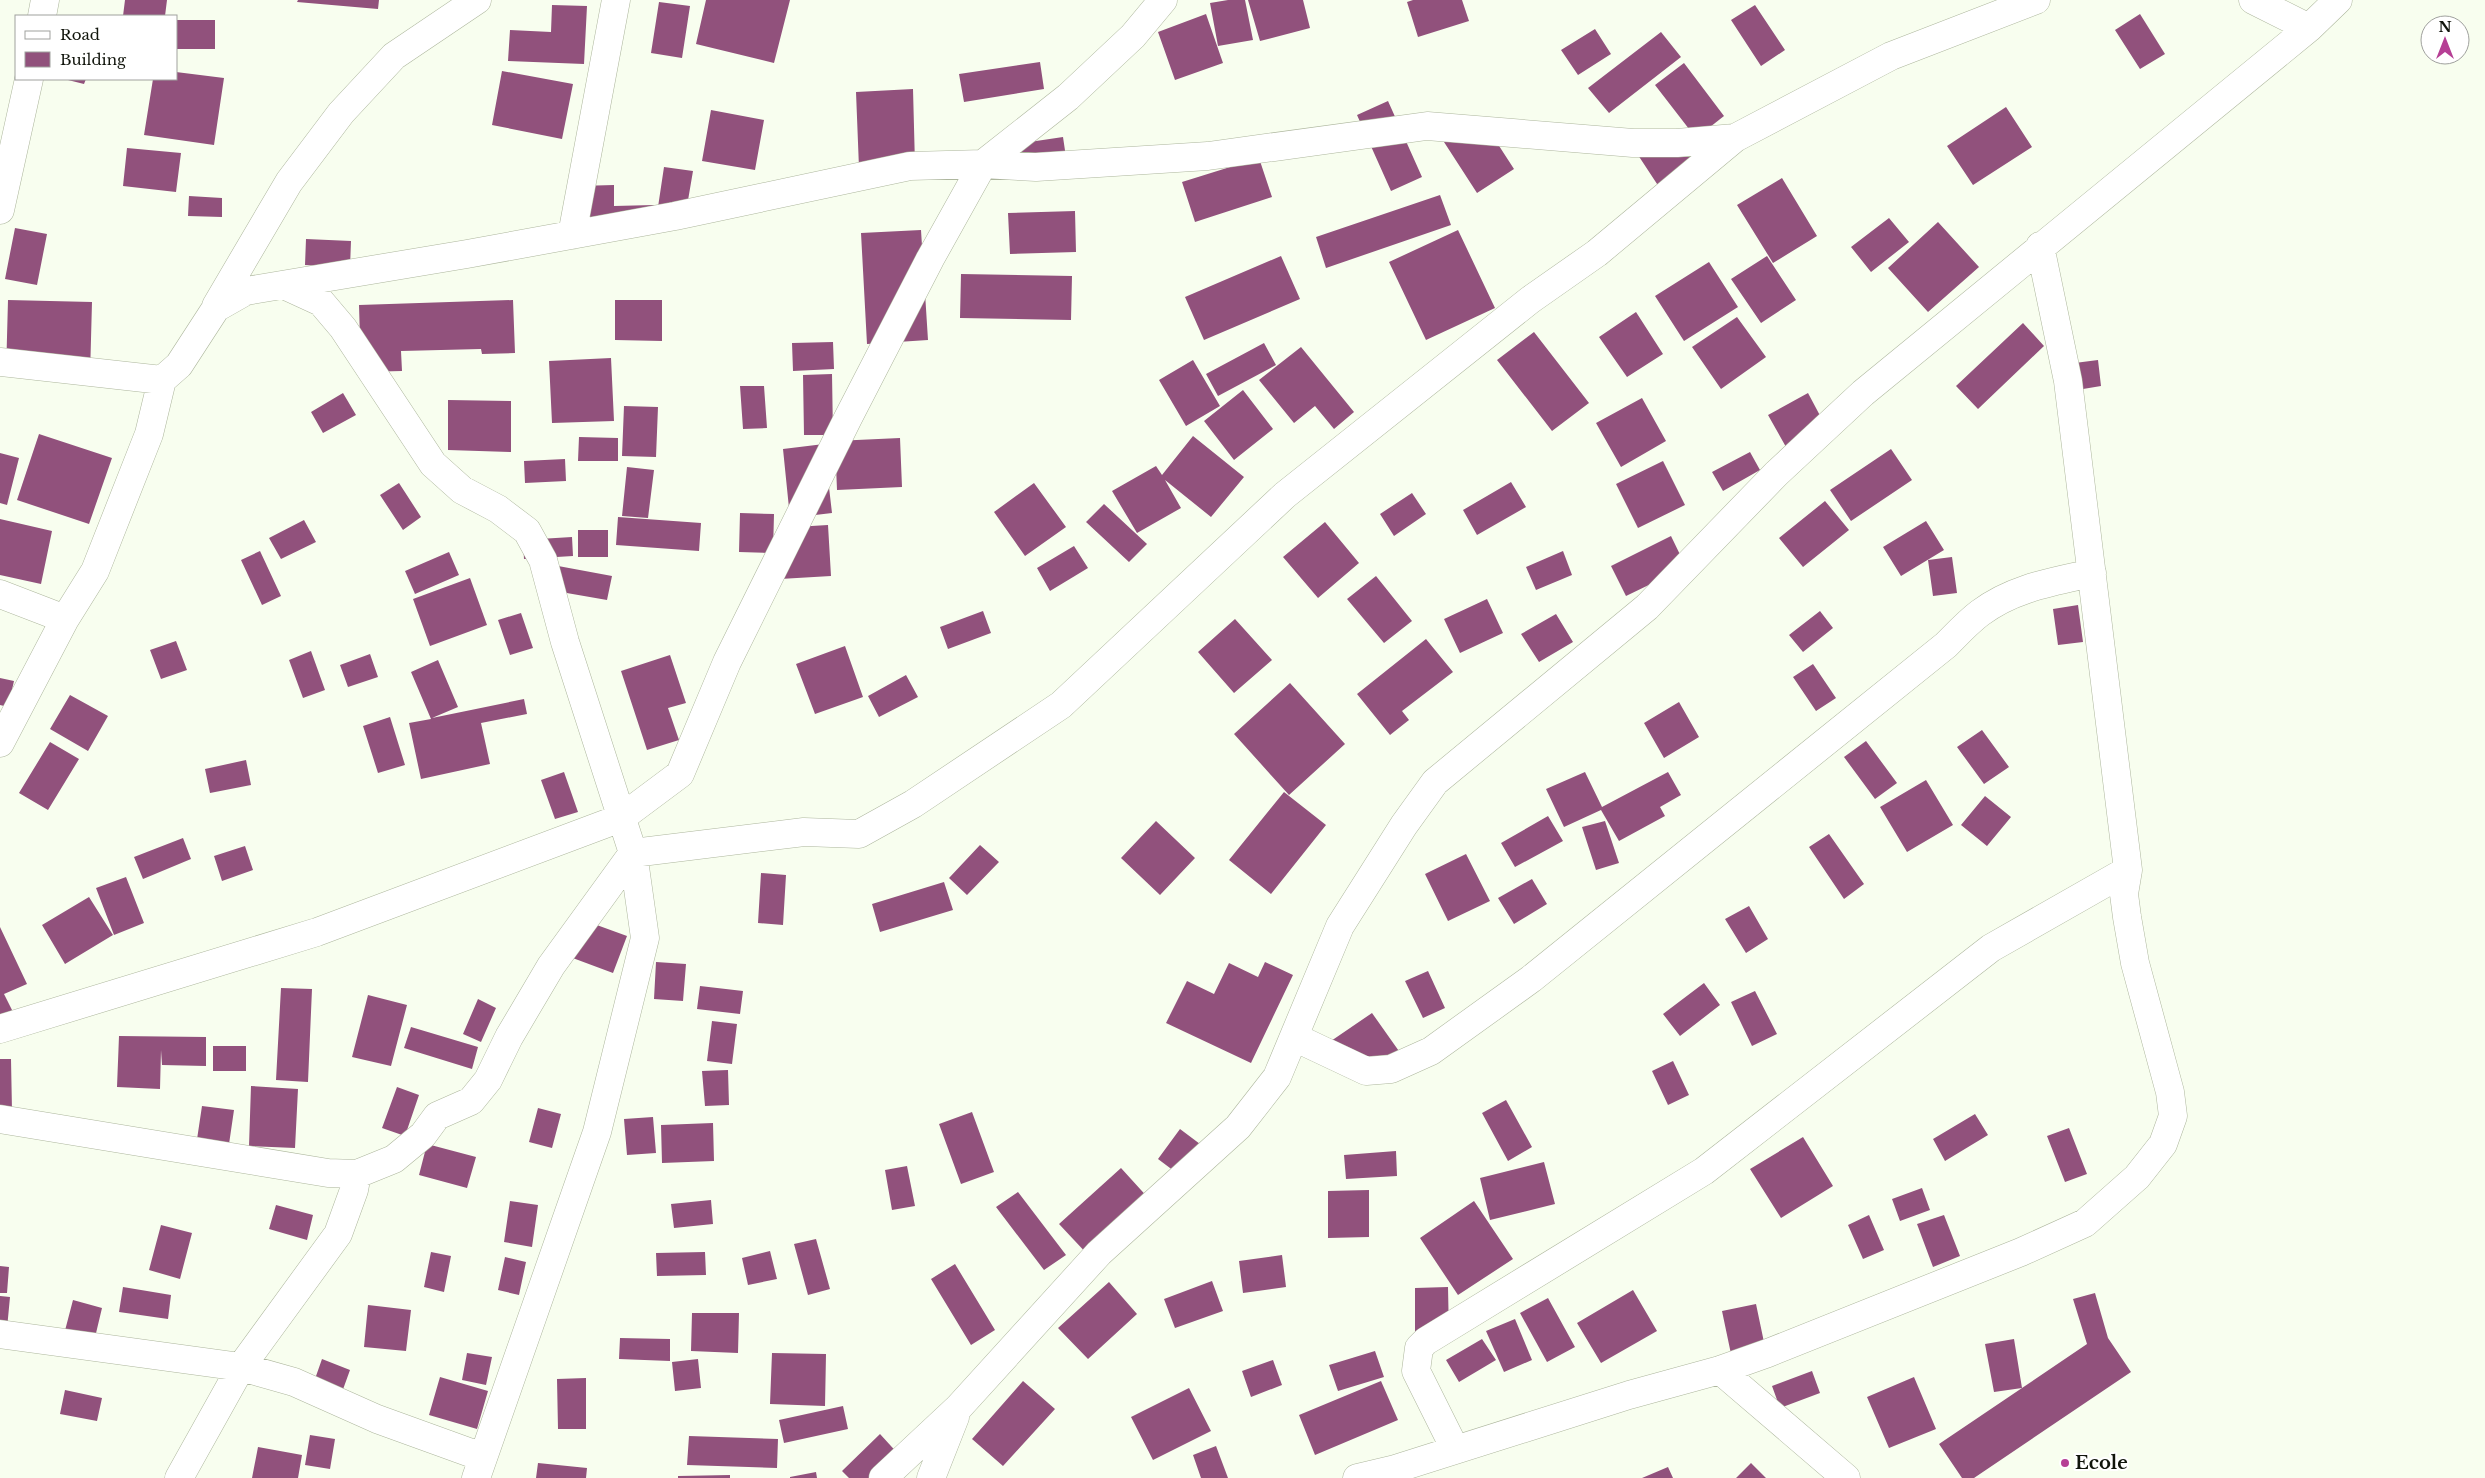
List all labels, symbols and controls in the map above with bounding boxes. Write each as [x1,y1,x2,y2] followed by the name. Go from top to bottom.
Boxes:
[15,15,178,80] legend
[2420,15,2470,65] north arrow
[2438,18,2452,36] text: N
[60,25,100,44] text: Road
[60,50,127,69] text: Building
[2075,1452,2128,1474] place label: Ecole
[2059,1457,2071,1469] marker: Ecole

